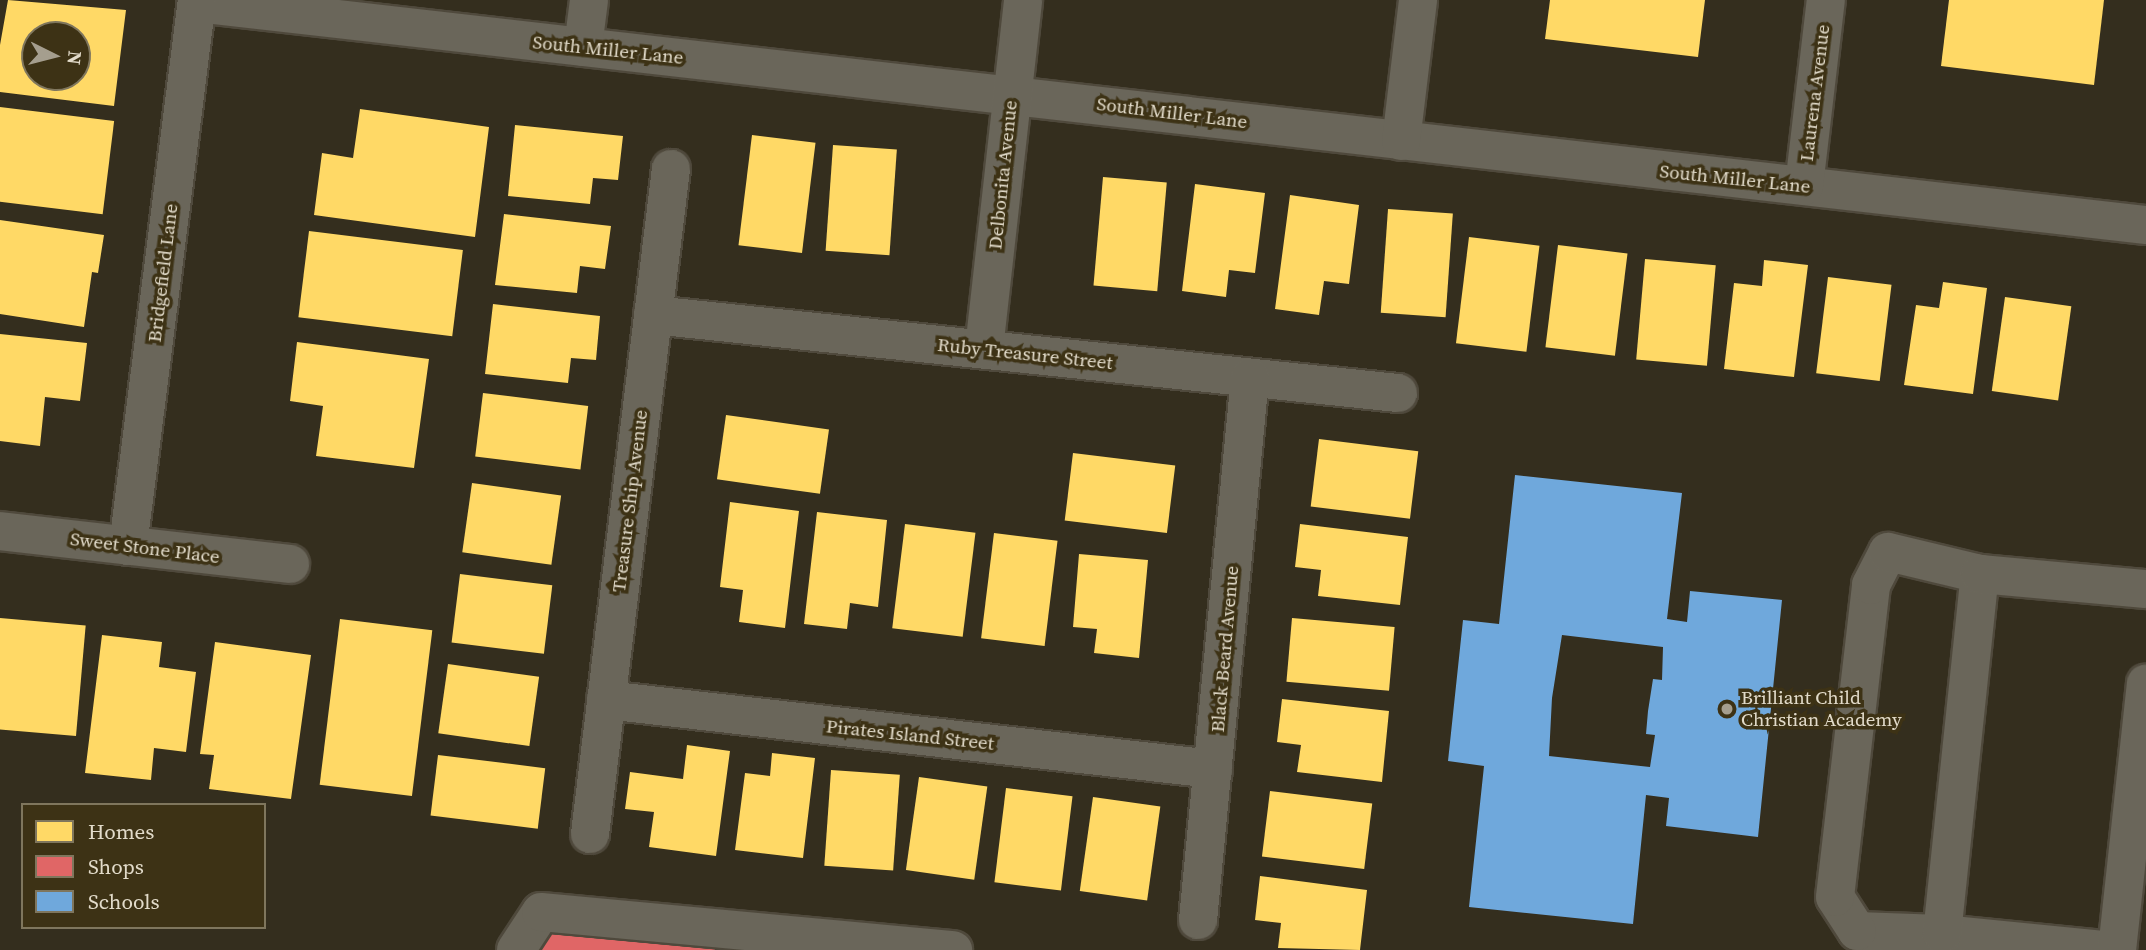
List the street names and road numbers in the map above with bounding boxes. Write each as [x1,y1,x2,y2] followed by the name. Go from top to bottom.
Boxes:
[1795,23,1835,163] street label: Laurena Avenue
[531,31,685,69] street label: South Miller Lane
[1095,92,1249,134] street label: South Miller Lane
[984,99,1022,251] street label: Delbonita Avenue
[1658,160,1812,198] street label: South Miller Lane
[143,202,183,344] street label: Bridgefield Lane
[936,333,1114,375] street label: Ruby Treasure Street
[608,409,652,593] street label: Treasure Ship Avenue
[69,528,221,568] street label: Sweet Stone Place
[1206,565,1244,733] street label: Black Beard Avenue
[825,715,995,755] street label: Pirates Island Street

